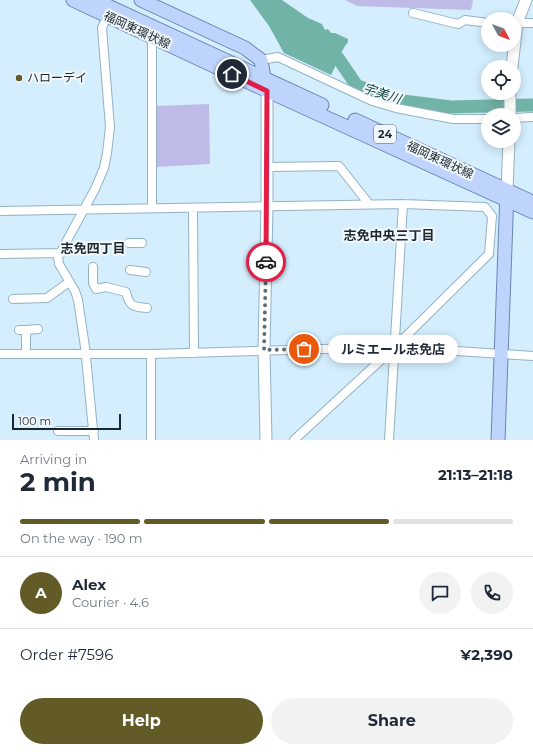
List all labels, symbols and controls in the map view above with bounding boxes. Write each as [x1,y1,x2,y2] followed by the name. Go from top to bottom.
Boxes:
[101,8,173,52] street label: 福岡東環状線
[481,12,521,52] north arrow
[481,12,521,148] map controls
[215,57,249,91] pin
[481,60,521,100] button: locate
[221,63,243,85] icon: home
[27,70,87,85] place label: ハローデイ
[14,73,24,83] marker: ハローデイ
[361,79,405,107] water label: 宇美川
[481,108,521,148] button: layers
[374,125,396,143] road number: 24
[404,138,476,182] street label: 福岡東環状線
[343,227,435,243] district label: 志免中央三丁目
[60,240,126,256] district label: 志免四丁目
[246,242,286,282] courier
[255,251,277,273] icon: car
[287,332,321,366] pin
[328,335,458,363] callout: ルミエール志免店
[293,338,315,360] icon: bag
[341,341,445,357] text: ルミエール志免店
[12,412,121,431] scale bar
[18,414,51,428] text: 100 m
[20,451,87,467] text: Arriving in
[438,465,513,484] text: 21:13–21:18
[20,466,96,498] text: 2 min
[20,530,143,546] text: On the way · 190 m
[419,572,461,614] button: chat
[471,572,513,614] button: phone
[72,575,106,594] text: Alex
[35,583,47,602] text: A
[72,594,149,610] text: Courier · 4.6
[20,645,113,664] text: Order #7596
[460,645,513,664] text: ¥2,390
[20,698,263,744] button: Help
[271,698,513,744] button: Share

